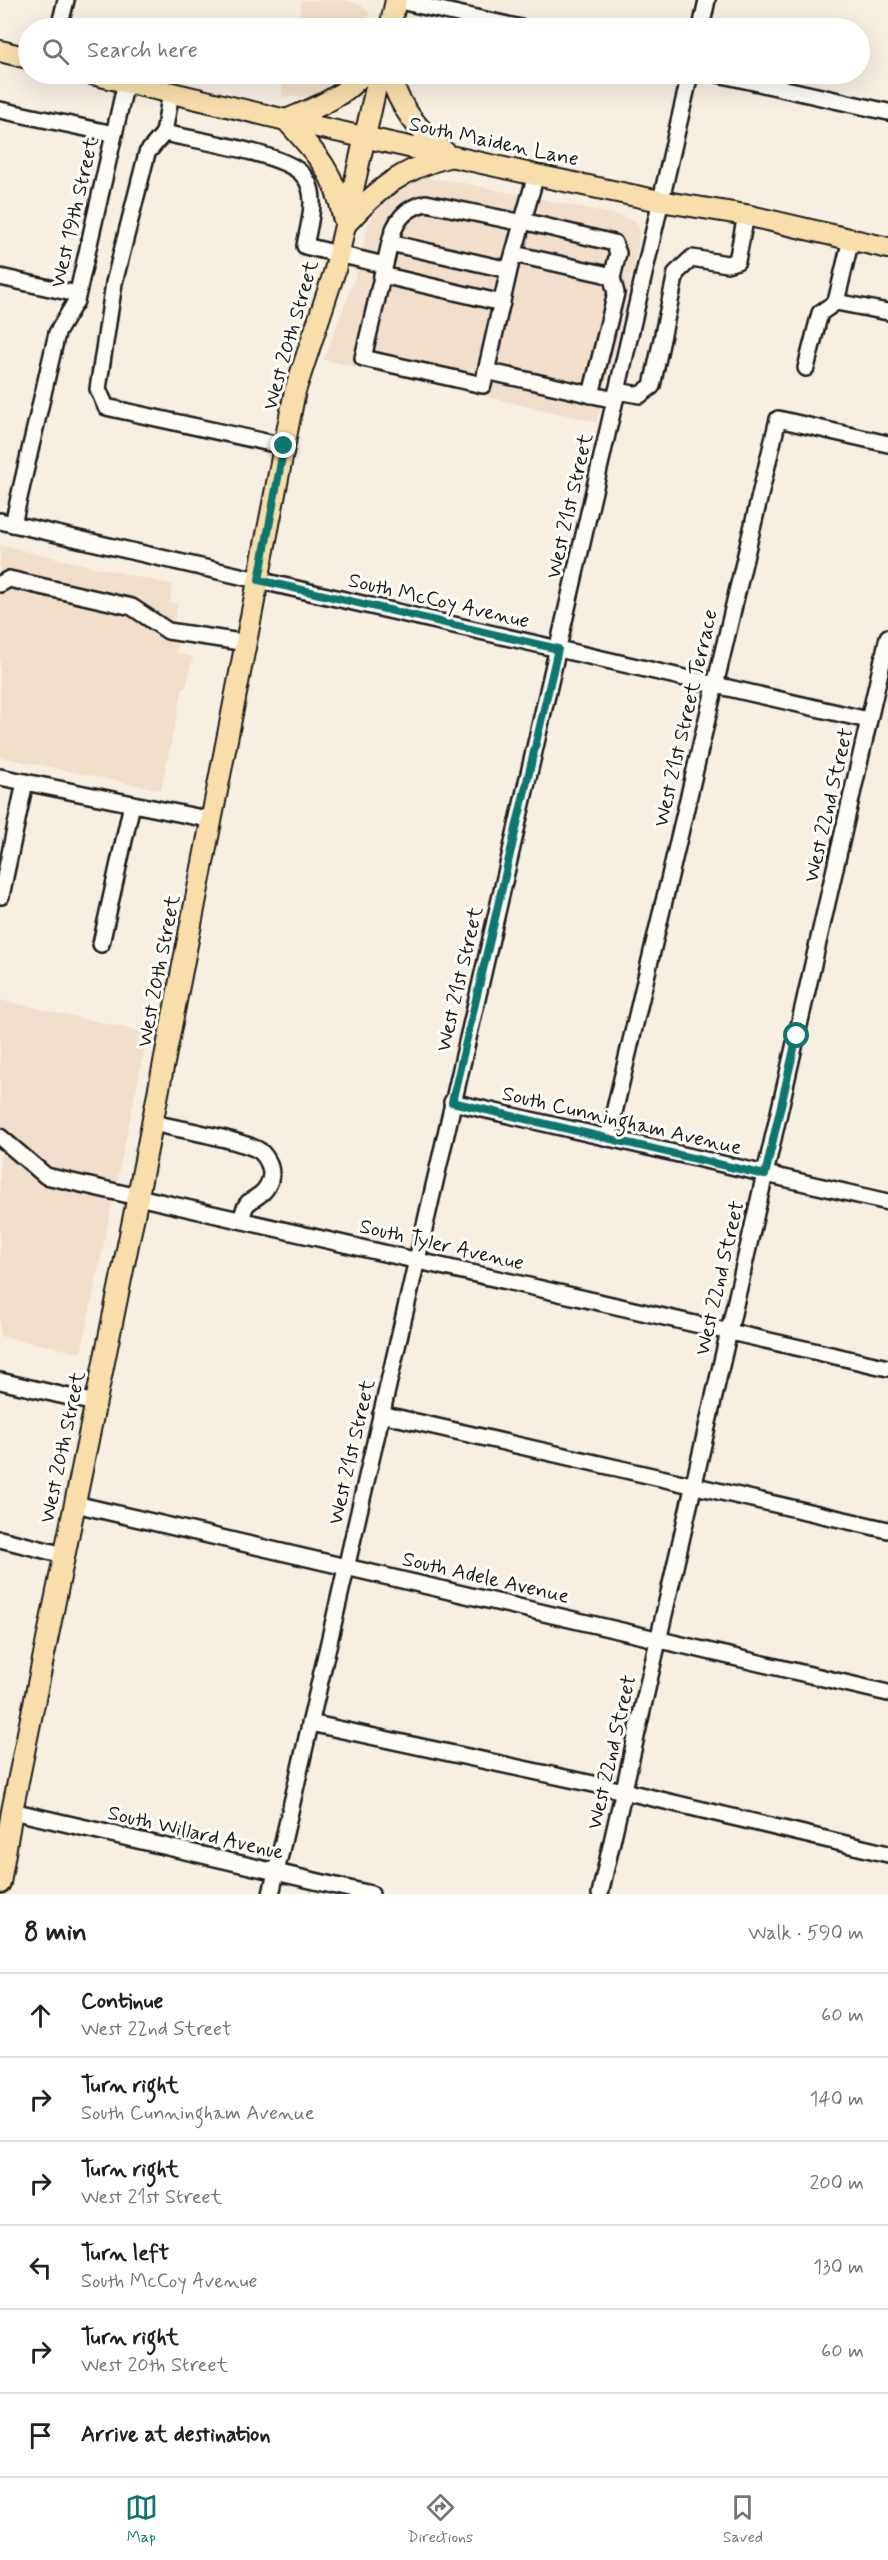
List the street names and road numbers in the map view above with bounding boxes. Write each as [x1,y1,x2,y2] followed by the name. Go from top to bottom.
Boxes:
[406,110,581,174] street label: South Maiden Lane
[44,133,106,290] street label: West 19th Street
[256,257,326,413] street label: West 20th Street
[540,430,600,582] street label: West 21st Street
[345,566,532,635] street label: South McCoy Avenue
[647,607,725,830] street label: West 21st Street Terrace
[798,725,860,885] street label: West 22nd Street
[130,892,188,1050] street label: West 20th Street
[430,903,490,1055] street label: West 21st Street
[499,1080,744,1164] street label: South Cunningham Avenue
[689,1198,751,1358] street label: West 22nd Street
[357,1212,527,1278] street label: South Tyler Avenue
[33,1368,93,1526] street label: West 20th Street
[322,1376,382,1528] street label: West 21st Street
[400,1545,572,1611] street label: South Adele Avenue
[581,1672,643,1832] street label: West 22nd Street
[105,1799,287,1867] street label: South Willard Avenue

